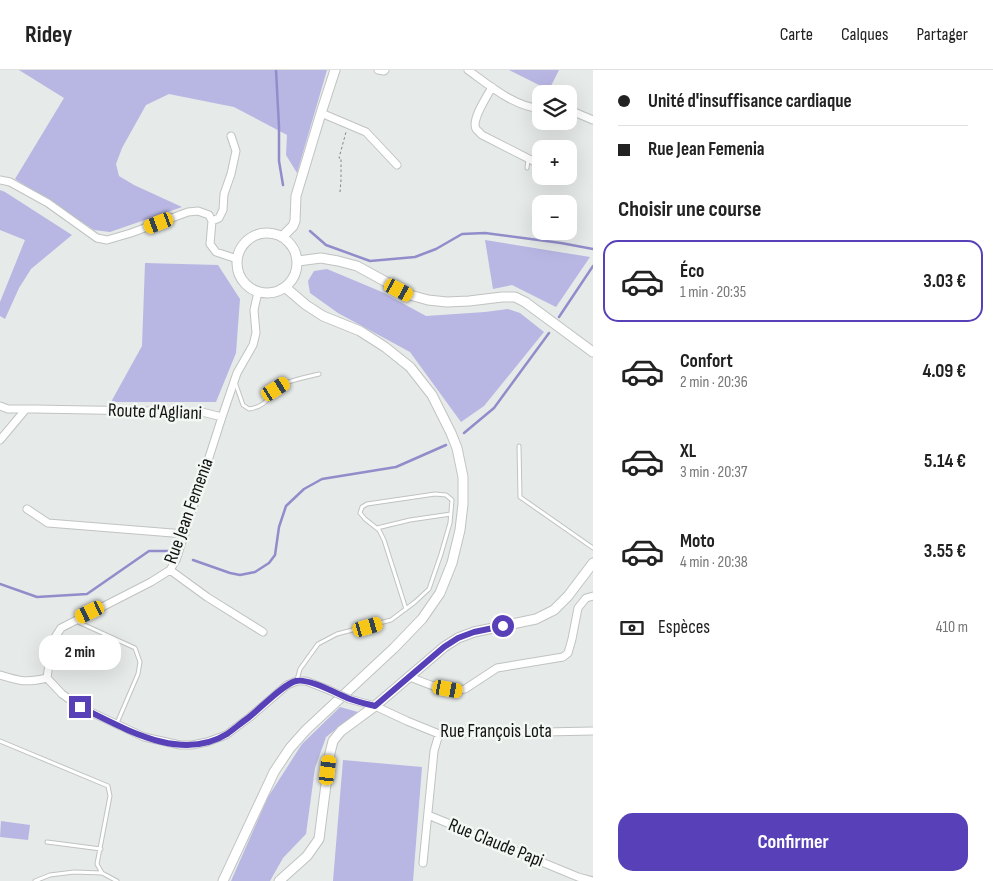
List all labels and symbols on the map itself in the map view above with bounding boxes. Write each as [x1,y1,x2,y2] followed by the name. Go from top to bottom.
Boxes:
[142,211,175,235] car
[382,276,415,304] car
[259,375,292,403] car
[108,399,202,425] street label: Route d'Agliani
[159,455,219,567] street label: Rue Jean Femenia
[73,599,106,625] car
[492,615,514,637] route start
[351,616,384,638] car
[39,634,121,670] callout: 2 min
[431,679,464,699] car
[69,696,91,718] route end
[440,720,552,743] street label: Rue François Lota
[318,754,337,786] car
[445,814,547,872] street label: Rue Claude Papi

